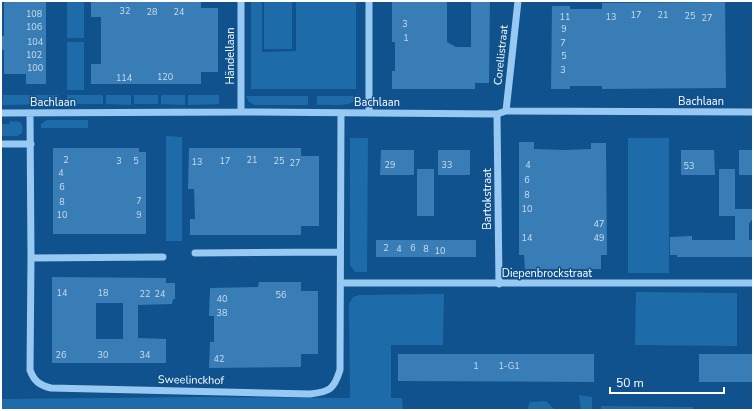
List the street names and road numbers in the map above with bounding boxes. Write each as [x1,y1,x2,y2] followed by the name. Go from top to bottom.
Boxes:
[490,24,512,86] street label: Corellistraat
[223,27,238,85] street label: Händellaan
[678,94,724,109] street label: Bachlaan
[30,95,76,110] street label: Bachlaan
[354,95,400,110] street label: Bachlaan
[480,168,495,230] street label: Bartokstraat
[502,266,592,281] street label: Diepenbrockstraat
[158,372,225,388] street label: Sweelinckhof

